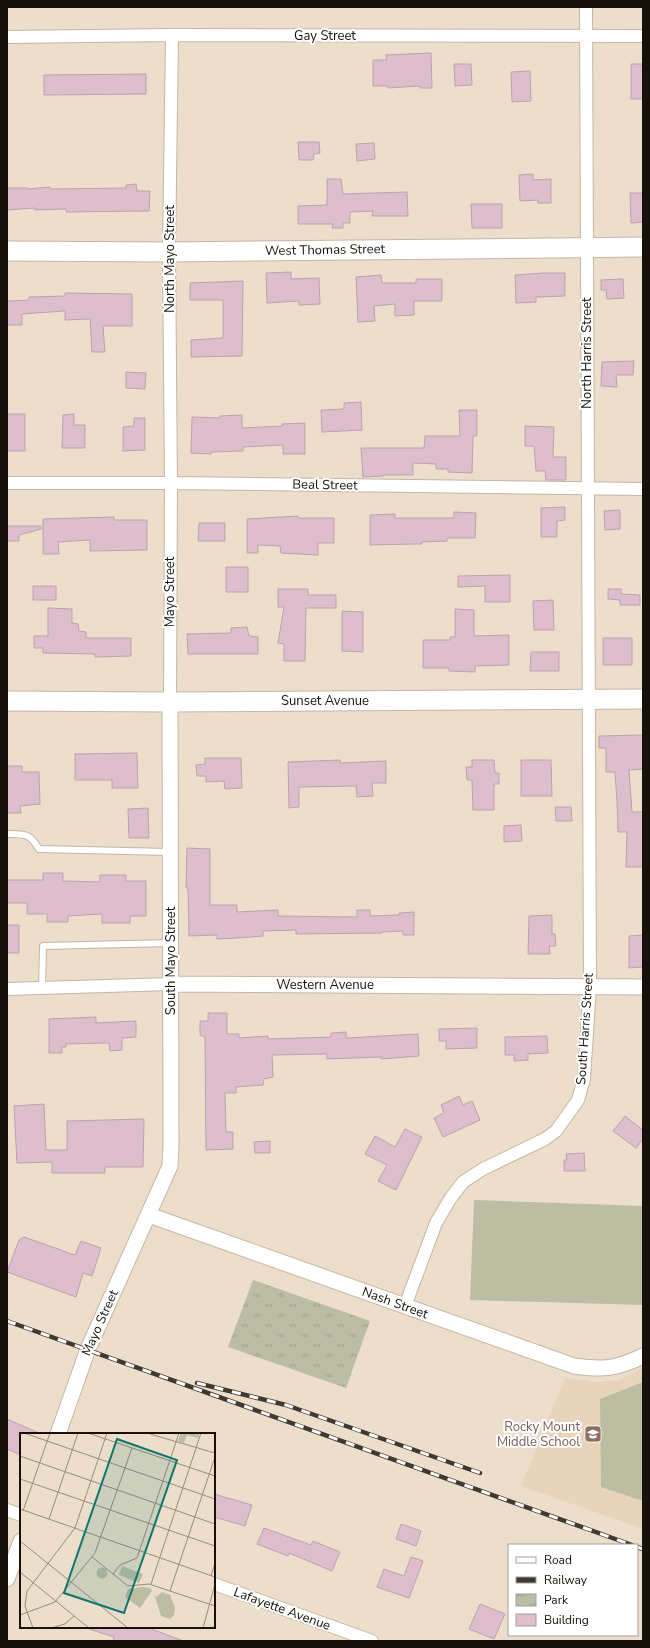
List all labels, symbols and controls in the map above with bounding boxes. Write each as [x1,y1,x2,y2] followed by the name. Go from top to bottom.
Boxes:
[294,27,356,45] street label: Gay Street
[161,205,179,313] street label: North Mayo Street
[265,240,386,260] street label: West Thomas Street
[578,297,596,409] street label: North Harris Street
[292,475,358,495] street label: Beal Street
[161,556,179,627] street label: Mayo Street
[281,692,369,710] street label: Sunset Avenue
[162,906,180,1015] street label: South Mayo Street
[572,972,598,1085] street label: South Harris Street
[276,976,374,994] street label: Western Avenue
[360,1283,431,1323] street label: Nash Street
[77,1287,123,1359] street label: Mayo Street
[497,1418,580,1451] place label: Rocky Mount Middle School
[583,1424,603,1444] school or university icon: Rocky Mount Middle School
[20,1433,215,1628] inset map
[508,1544,638,1636] legend
[544,1552,572,1568] text: Road
[544,1572,588,1588] text: Railway
[231,1583,333,1635] street label: Lafayette Avenue
[544,1592,569,1608] text: Park
[544,1612,589,1628] text: Building

